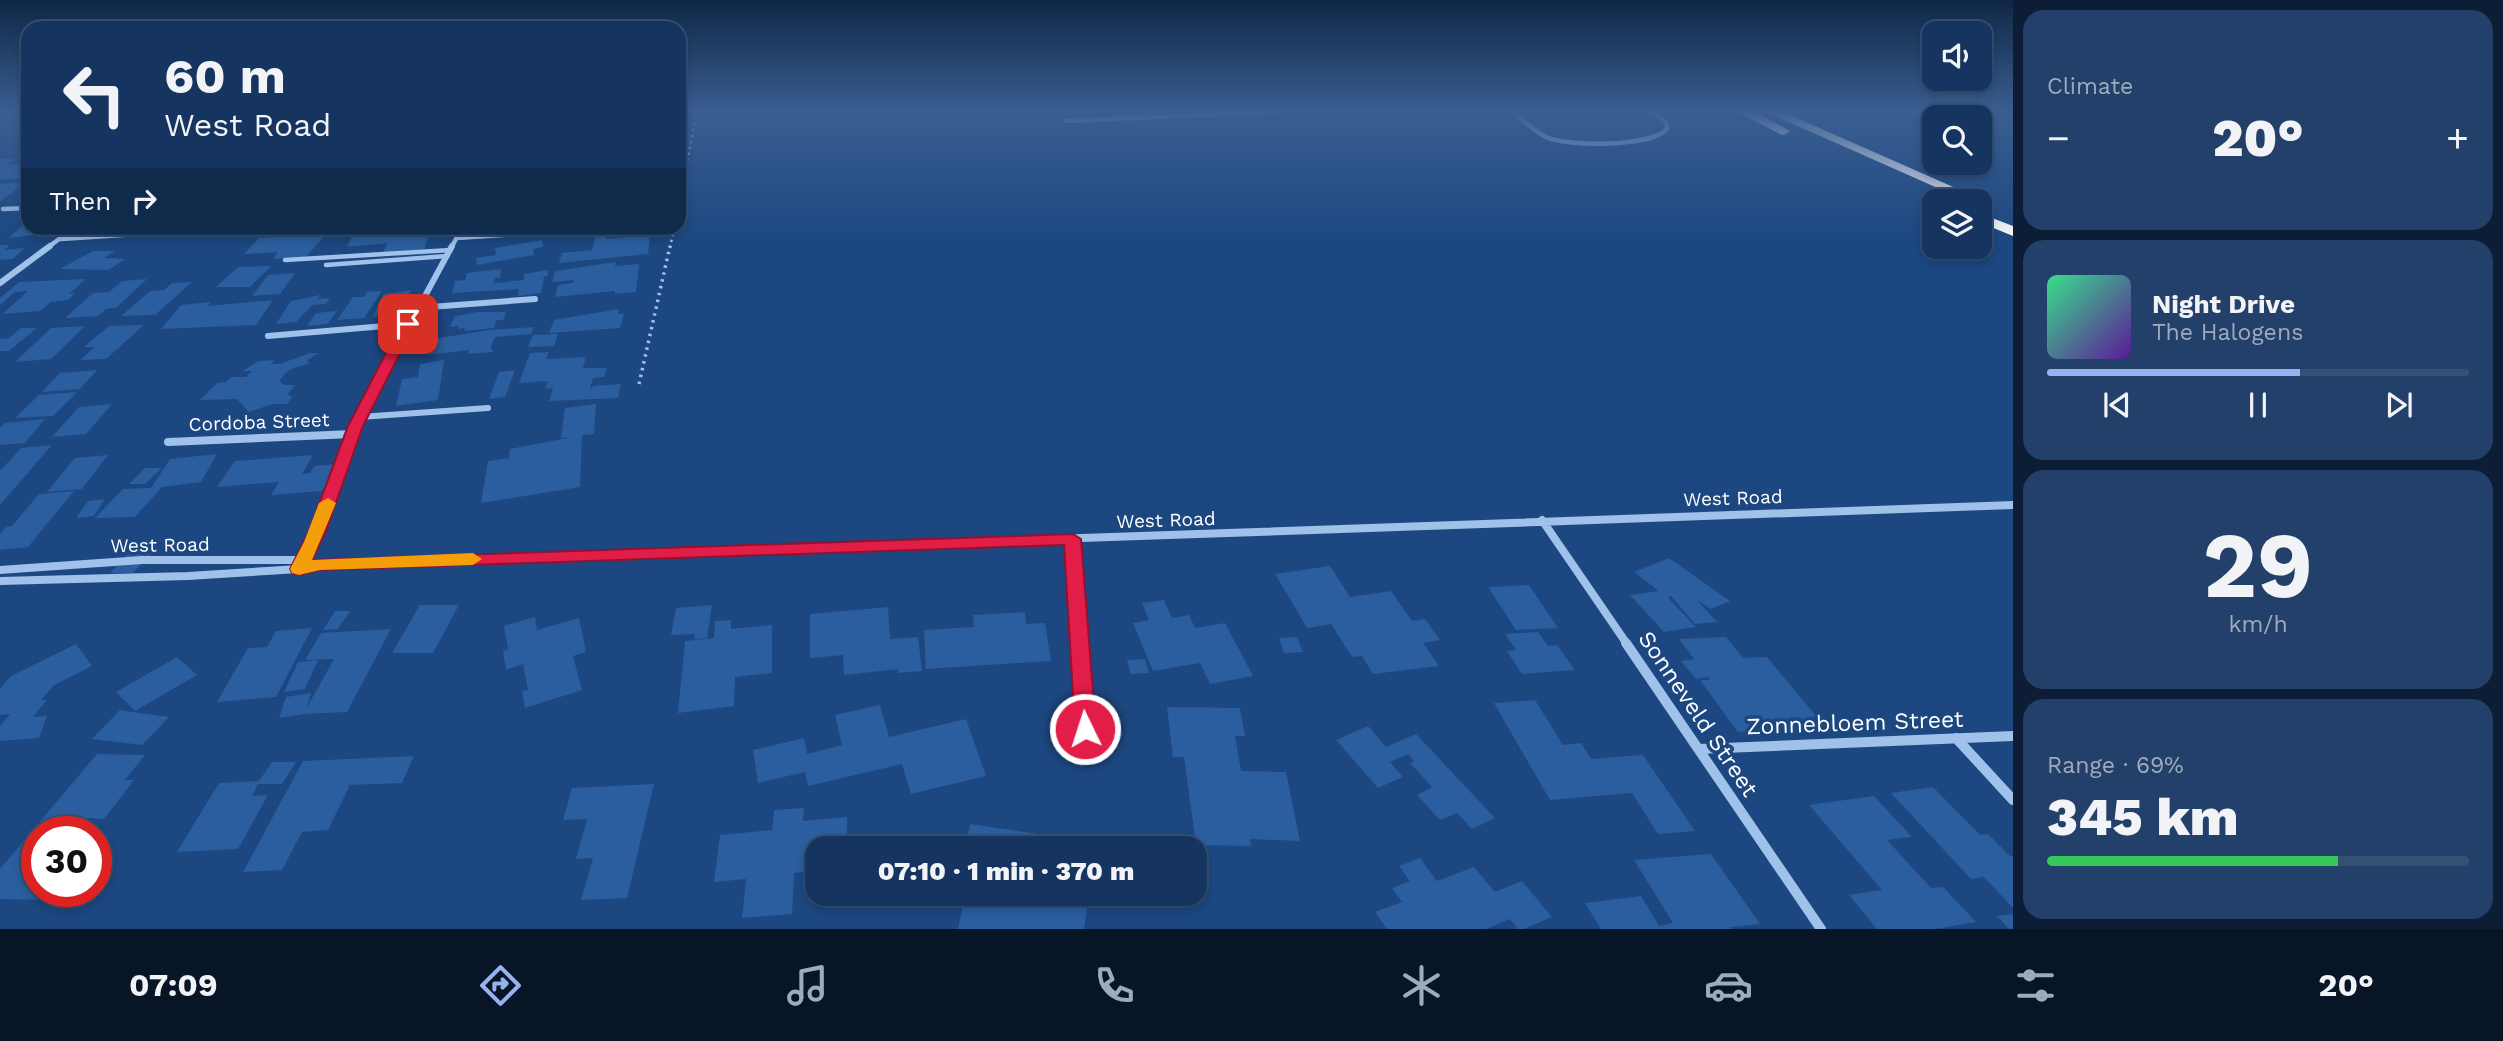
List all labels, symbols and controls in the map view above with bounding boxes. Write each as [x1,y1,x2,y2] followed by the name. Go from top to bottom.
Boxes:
[1922,21,1992,259] map controls
[1922,21,1992,91] button: sound
[164,47,286,105] text: 60 m
[49,49,140,140] icon: left
[2047,73,2133,100] text: Climate
[1922,105,1992,175] button: search
[164,106,331,144] text: West Road
[2212,108,2304,169] text: 20°
[2047,116,2070,160] text: −
[2446,116,2469,160] text: +
[125,182,163,220] icon: right
[49,186,111,216] text: Then
[1922,189,1992,259] button: layers
[2152,289,2295,319] text: Night Drive
[378,294,438,354] pin
[389,305,427,343] icon: arrive
[2152,319,2303,346] text: The Halogens
[2098,386,2136,424] icon: previous
[2239,386,2277,424] icon: pause
[2380,386,2418,424] icon: next
[188,408,330,436] street label: Cordoba Street
[1683,485,1783,511] street label: West Road
[1116,507,1216,533] street label: West Road
[2203,512,2313,619] text: 29
[110,533,210,557] street label: West Road
[2228,611,2288,638] text: km/h
[1633,626,1764,802] street label: Sonneveld Street
[1048,692,1122,766] position arrow
[1746,706,1964,740] street label: Zonnebloem Street
[2047,752,2184,779] text: Range · 69%
[2047,787,2239,848] text: 345 km
[21,816,112,907] speed limit sign: 30
[878,856,1134,886] text: 07:10 · 1 min · 370 m
[476,961,525,1010] icon: directions
[783,961,832,1010] icon: music
[1090,961,1139,1010] icon: phone
[1397,961,1446,1010] icon: climate
[1704,961,1753,1010] icon: car
[2011,961,2060,1010] icon: filters
[129,966,218,1004] text: 07:09
[2318,966,2374,1004] text: 20°

